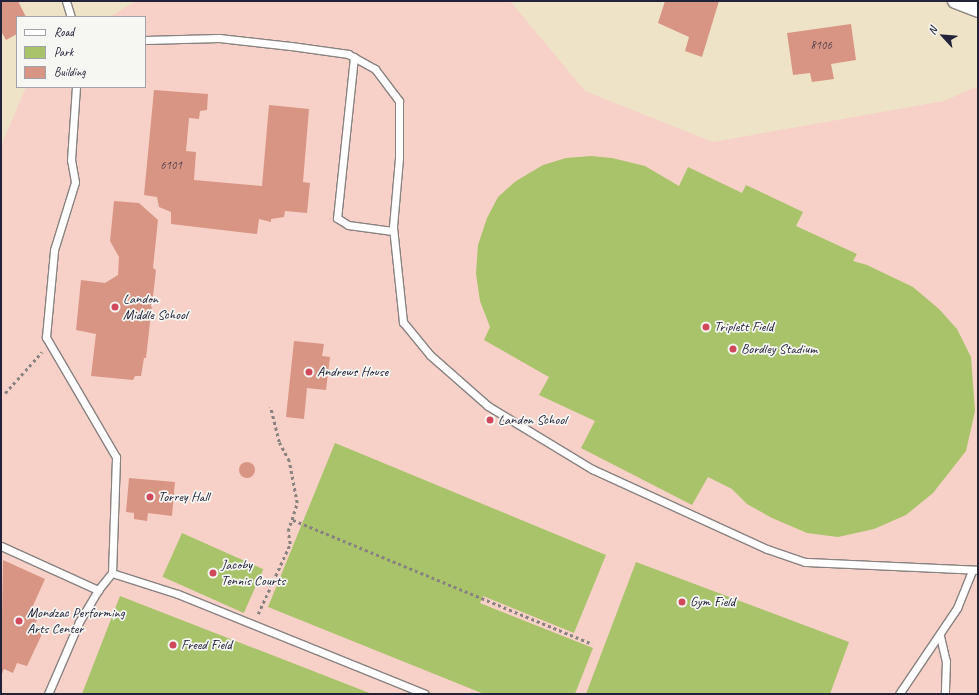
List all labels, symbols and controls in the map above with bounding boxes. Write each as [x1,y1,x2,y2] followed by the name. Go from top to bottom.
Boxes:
[16,16,146,88] legend
[923,16,963,56] north arrow
[54,24,74,40] text: Road
[924,25,940,37] text: N
[810,39,832,53] house number: 8106
[54,44,73,60] text: Park
[54,64,86,80] text: Building
[160,159,182,173] house number: 6101
[123,291,187,324] place label: Landon Middle School
[110,302,120,312] marker: Landon Middle School
[714,319,773,335] place label: Triplett Field
[701,322,711,332] marker: Triplett Field
[741,341,818,357] place label: Bordley Stadium
[728,344,738,354] marker: Bordley Stadium
[317,364,388,380] place label: Andrews House
[304,367,314,377] marker: Andrews House
[498,412,567,428] place label: Landon School
[485,415,495,425] marker: Landon School
[158,489,210,505] place label: Torrey Hall
[145,492,155,502] marker: Torrey Hall
[221,557,285,590] place label: Jacoby Tennis Courts
[208,568,218,578] marker: Jacoby Tennis Courts
[690,594,735,610] place label: Gym Field
[677,597,687,607] marker: Gym Field
[27,605,124,638] place label: Mondzac Performing Arts Center
[14,616,24,626] marker: Mondzac Performing Arts Center
[181,637,232,653] place label: Freed Field
[168,640,178,650] marker: Freed Field

